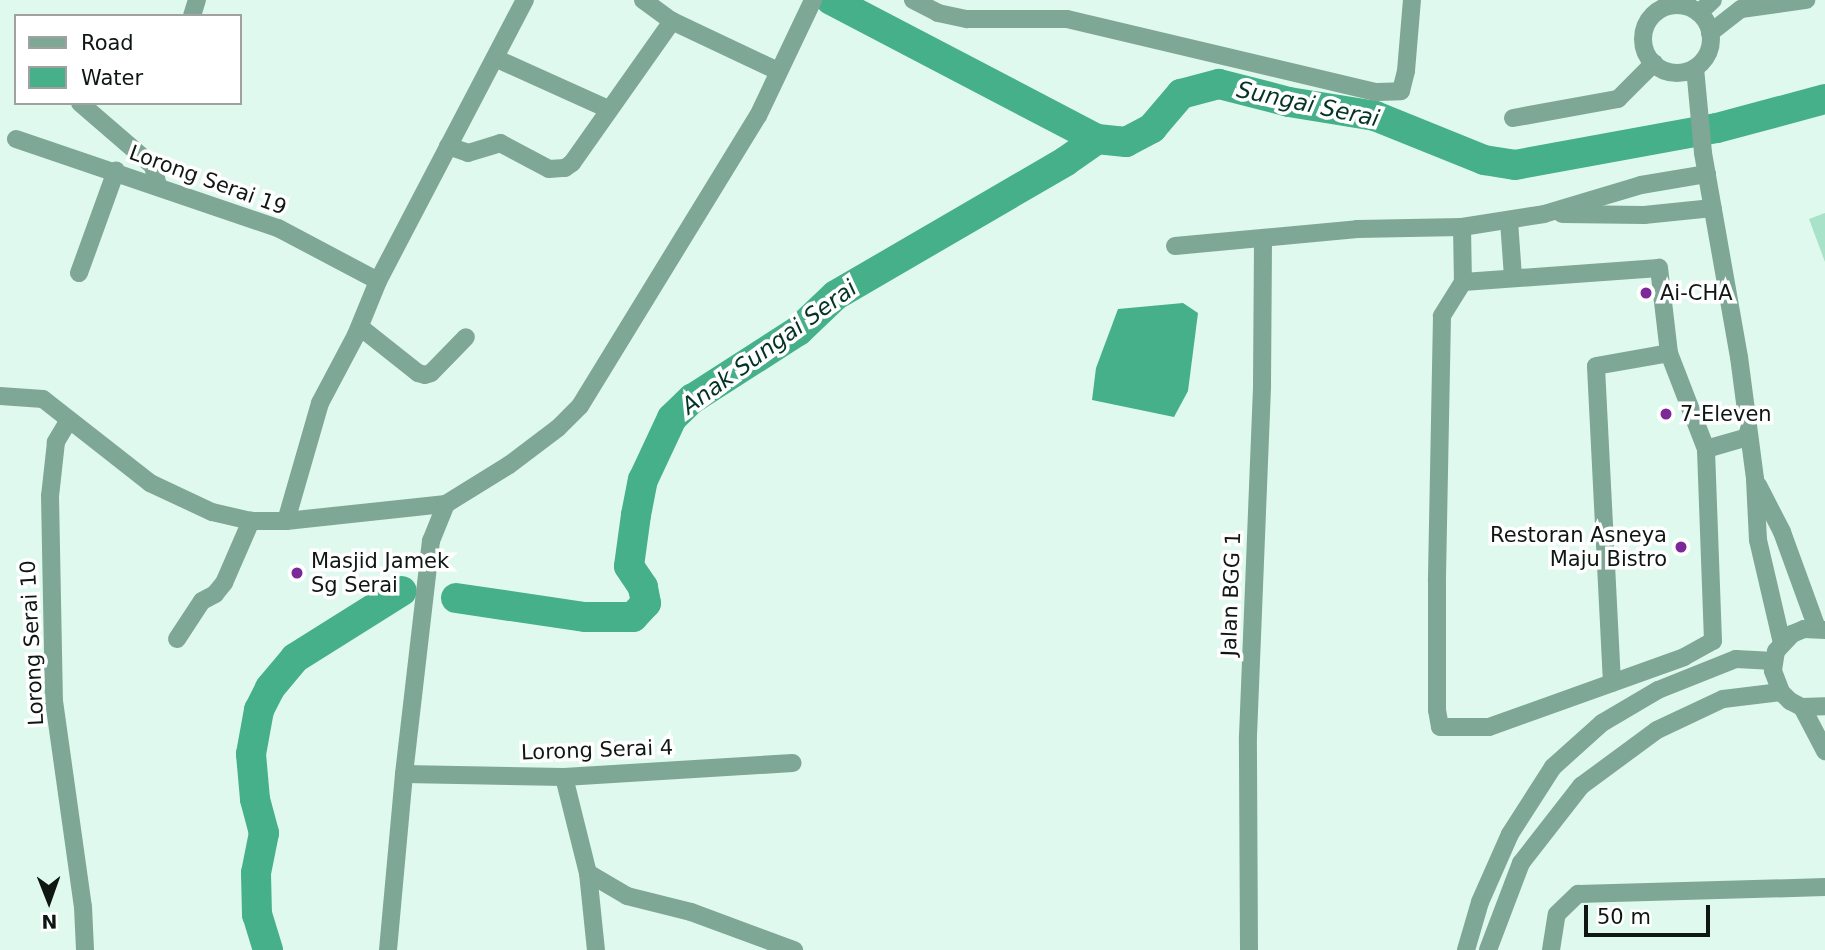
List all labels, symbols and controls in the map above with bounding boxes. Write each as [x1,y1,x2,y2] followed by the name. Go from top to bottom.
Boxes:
[14,14,242,105] legend
[81,31,134,55] text: Road
[81,66,143,90] text: Water
[1234,75,1382,133] water label: Sungai Serai
[126,140,290,220] street label: Lorong Serai 19
[676,274,862,420] water label: Anak Sungai Serai
[1660,280,1733,306] place label: Ai-CHA
[1638,285,1654,301] marker: Ai-CHA
[1680,401,1772,427] place label: 7-Eleven
[1658,406,1674,422] marker: 7-Eleven
[1490,522,1667,572] place label: Restoran Asneya Maju Bistro
[1216,531,1246,657] street label: Jalan BGG 1
[1673,539,1689,555] marker: Restoran Asneya Maju Bistro
[311,548,449,598] place label: Masjid Jamek Sg Serai
[15,560,49,726] street label: Lorong Serai 10
[289,565,305,581] marker: Masjid Jamek Sg Serai
[521,735,673,765] street label: Lorong Serai 4
[14,866,84,936] north arrow
[1587,890,1713,934] scale bar
[1597,905,1651,929] text: 50 m
[41,911,58,933] text: N

